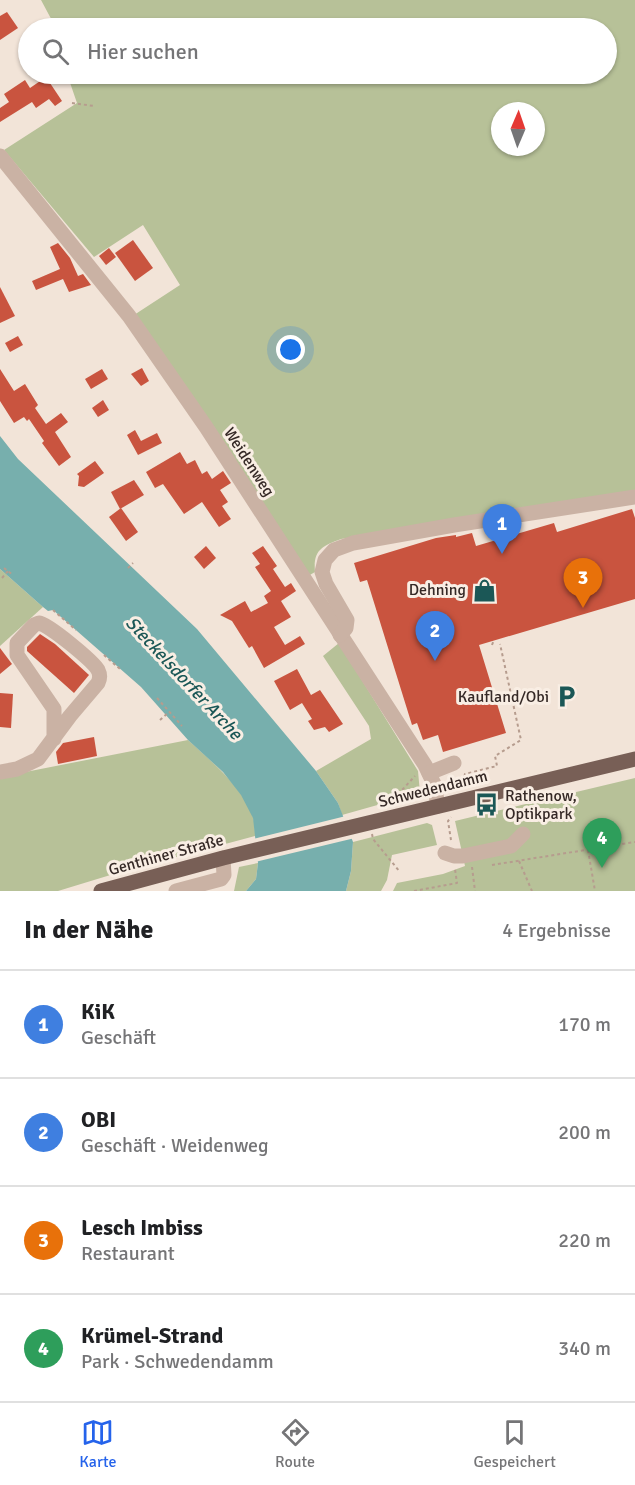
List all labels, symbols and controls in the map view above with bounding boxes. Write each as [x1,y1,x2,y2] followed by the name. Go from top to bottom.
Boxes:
[18,18,617,84] search box
[39,35,72,68] icon: search
[87,38,199,65] text: Hier suchen
[491,102,545,156] north arrow
[276,335,305,364] your location
[219,424,279,500] street label: Weidenweg
[482,504,522,554] pin: 1
[564,558,602,608] pin: 3
[471,577,497,603] shop icon: Dehning
[409,580,466,600] place label: Dehning
[121,612,247,745] water label: Steckelsdorfer Arche
[416,612,454,661] pin: 2
[554,684,580,710] parking icon: Kaufland/Obi
[458,687,549,707] place label: Kaufland/Obi
[376,766,490,812] street label: Schwedendamm
[505,786,577,824] place label: Rathenow, Optikpark
[474,792,500,818] bus stop icon: Rathenow, Optikpark
[582,818,622,868] pin: 4
[106,830,226,880] street label: Genthiner Straße
[24,914,154,946] text: In der Nähe
[502,918,611,943] text: 4 Ergebnisse
[81,998,115,1025] text: KiK
[38,1012,49,1037] text: 1
[558,1012,611,1037] text: 170 m
[81,1025,156,1050] text: Geschäft
[81,1106,116,1133] text: OBI
[38,1120,49,1145] text: 2
[558,1120,611,1145] text: 200 m
[81,1133,269,1158] text: Geschäft · Weidenweg
[81,1214,203,1241] text: Lesch Imbiss
[38,1228,49,1253] text: 3
[558,1228,611,1253] text: 220 m
[81,1241,175,1266] text: Restaurant
[81,1322,223,1349] text: Krümel-Strand
[38,1336,49,1361] text: 4
[558,1336,611,1361] text: 340 m
[81,1349,274,1374] text: Park · Schwedendamm
[79,1416,117,1472] tab: Karte
[275,1416,315,1472] tab: Route
[474,1416,556,1472] tab: Gespeichert

